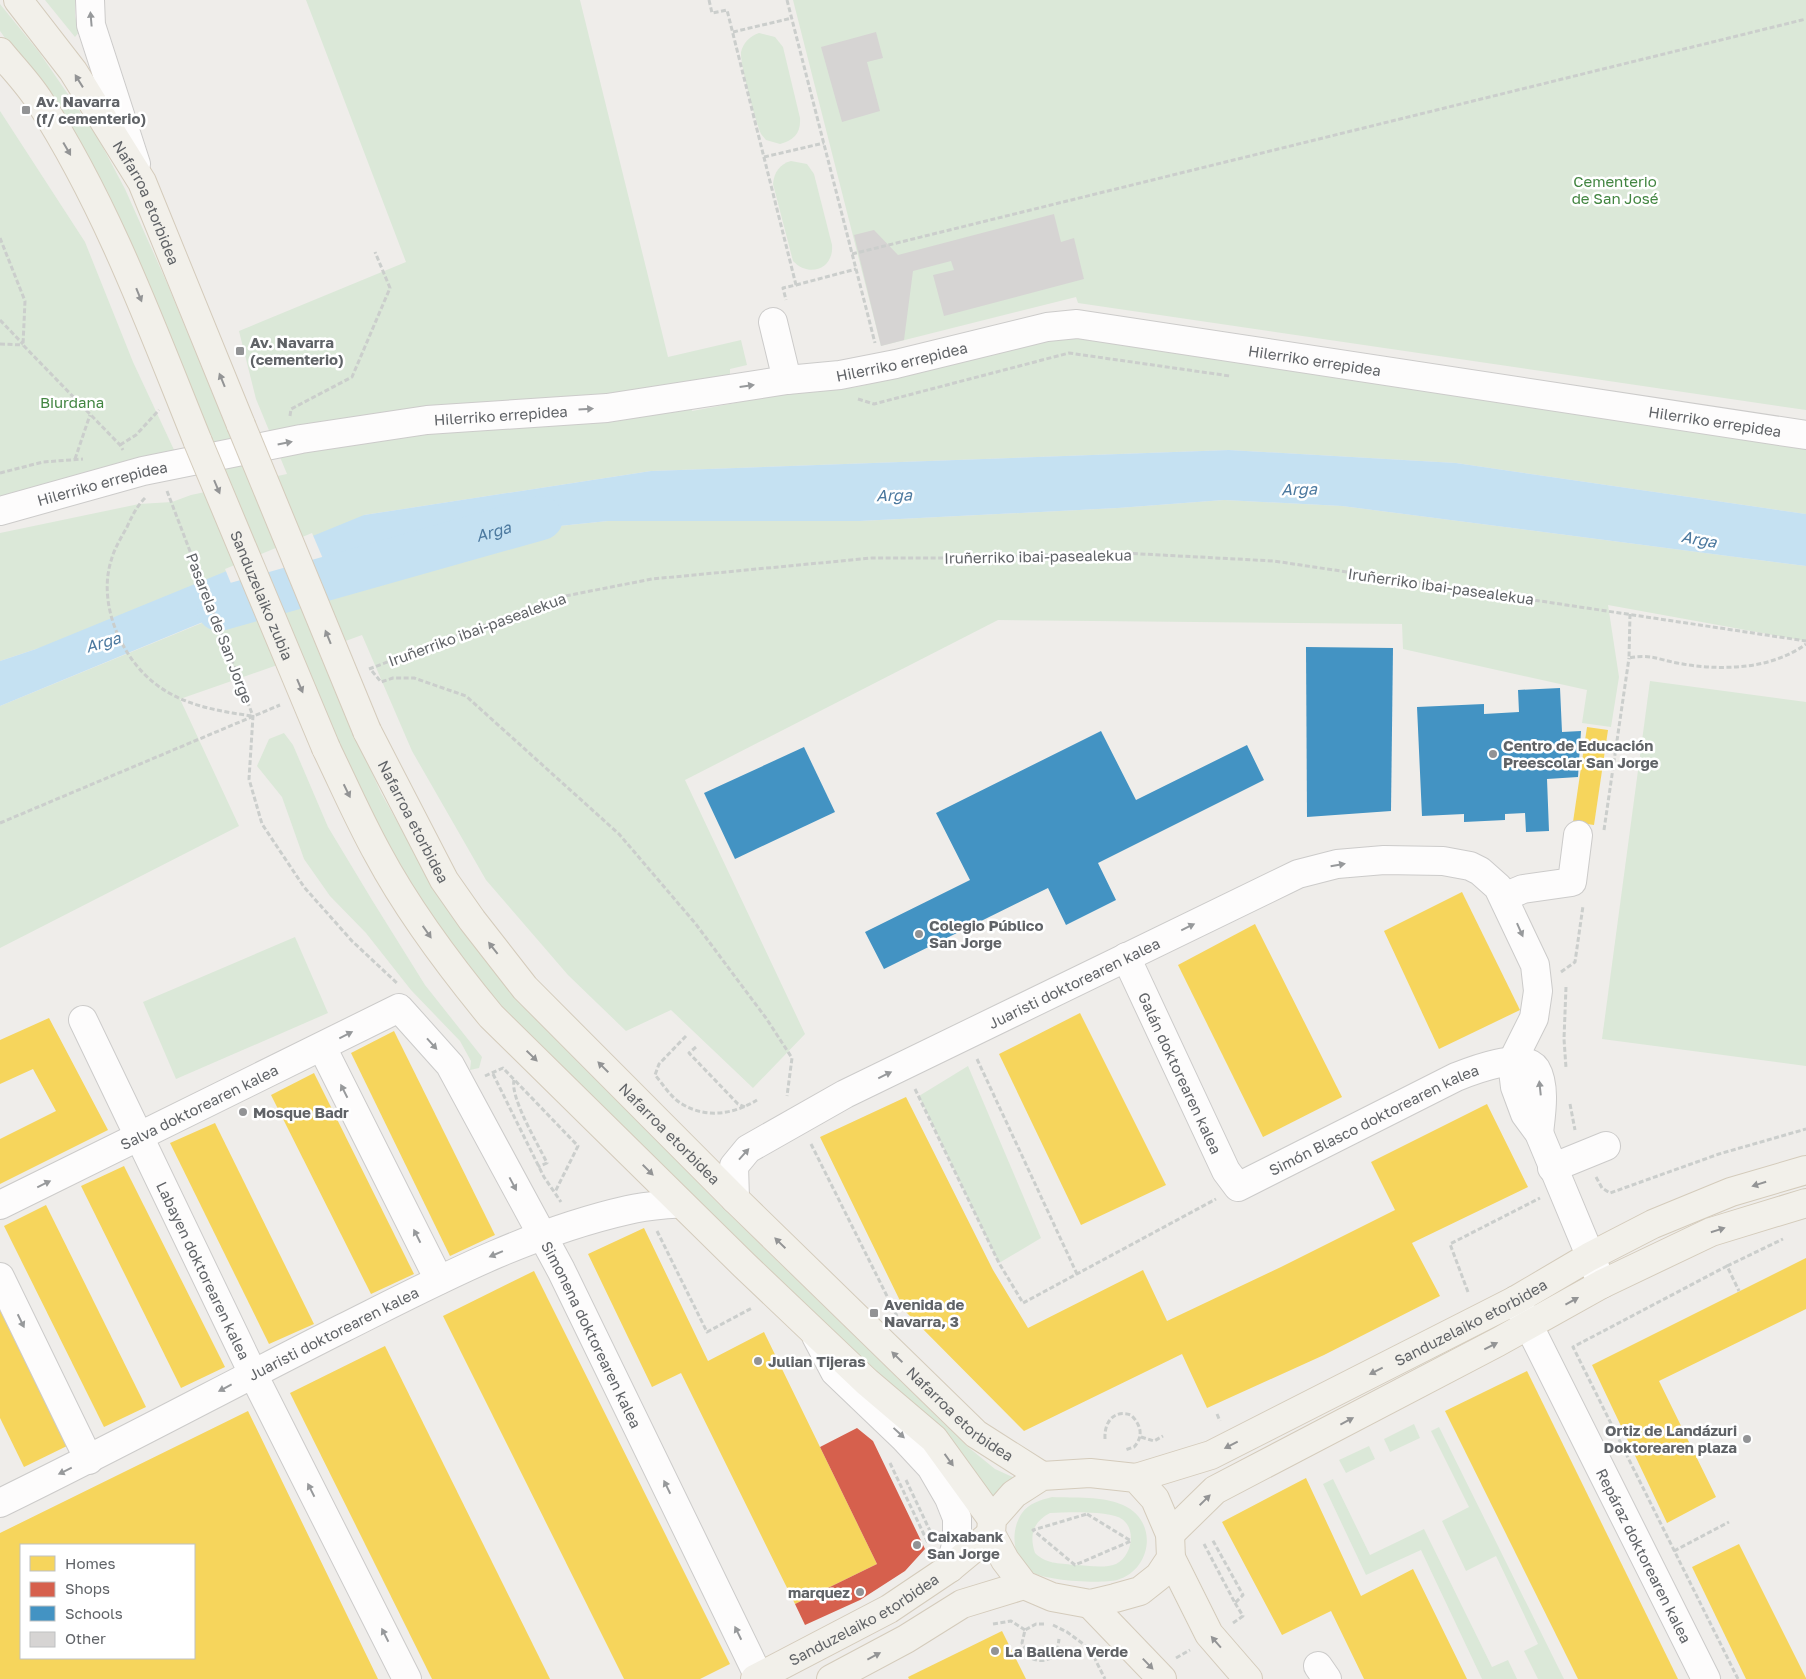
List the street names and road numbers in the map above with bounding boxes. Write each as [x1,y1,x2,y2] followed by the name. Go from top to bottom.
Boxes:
[109,137,184,267] street label: Nafarroa etorbidea
[834,338,969,385] street label: Hilerriko errepidea
[1247,341,1382,379] street label: Hilerriko errepidea
[433,402,568,429] street label: Hilerriko errepidea
[1647,402,1783,440] street label: Hilerriko errepidea
[35,457,169,509] street label: Hilerriko errepidea
[227,528,297,663] street label: Sanduzelaiko zubia
[944,545,1132,567] street label: Iruñerriko ibai-pasealekua
[183,550,257,706] street label: Pasarela de San Jorge
[1347,564,1535,608] street label: Iruñerriko ibai-pasealekua
[386,588,568,670] street label: Iruñerriko ibai-pasealekua
[375,757,453,886] street label: Nafarroa etorbidea
[985,934,1163,1032] street label: Juaristi doktorearen kalea
[1135,989,1226,1157] street label: Galán doktorearen kalea
[117,1060,281,1153] street label: Salva doktorearen kalea
[1266,1060,1481,1179] street label: Simón Blasco doktorearen kalea
[616,1079,724,1188] street label: Nafarroa etorbidea
[153,1179,254,1363] street label: Labayen doktorearen kalea
[538,1238,645,1431] street label: Simonena doktorearen kalea
[1391,1275,1550,1369] street label: Sanduzelaiko etorbidea
[245,1283,421,1384] street label: Juaristi doktorearen kalea
[903,1363,1017,1465] street label: Nafarroa etorbidea
[1593,1465,1695,1646] street label: Repáraz doktorearen kalea
[786,1569,942,1669] street label: Sanduzelaiko etorbidea

